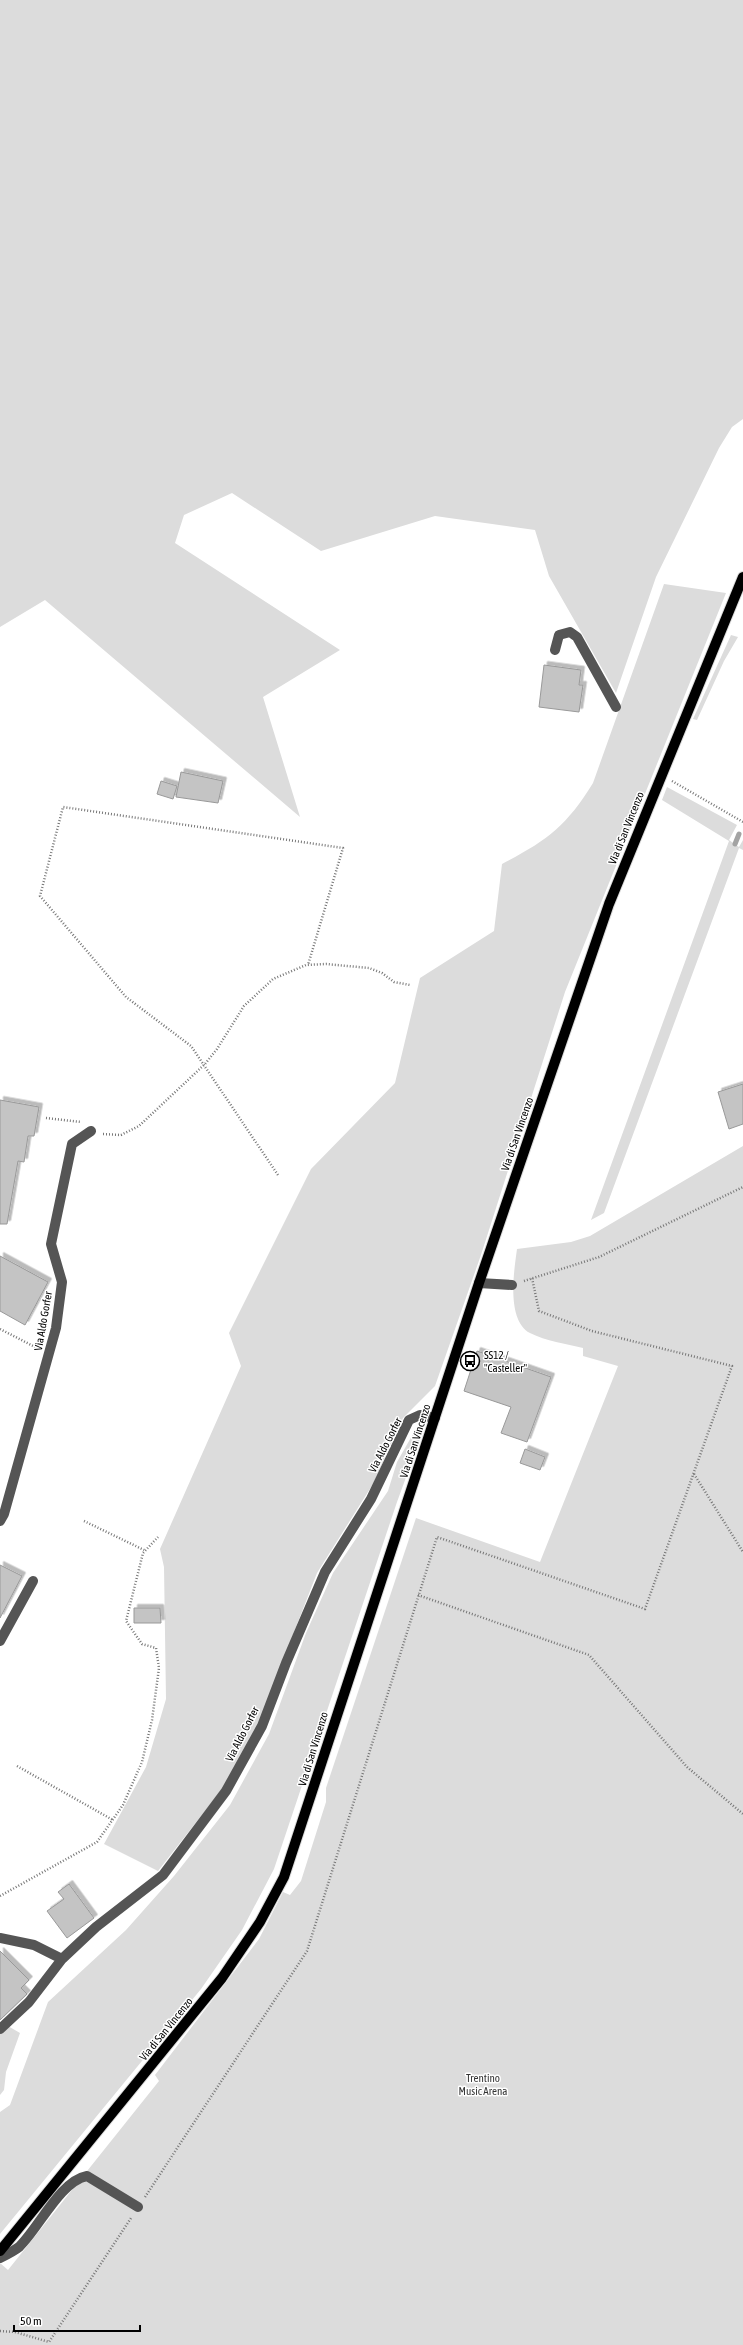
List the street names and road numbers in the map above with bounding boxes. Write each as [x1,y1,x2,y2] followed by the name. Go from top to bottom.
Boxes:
[606,790,646,866] street label: Via di San Vincenzo
[499,1096,535,1172] street label: Via di San Vincenzo
[32,1290,54,1352] street label: Via Aldo Gorfer
[397,1403,433,1479] street label: Via di San Vincenzo
[366,1415,404,1474] street label: Via Aldo Gorfer
[223,1704,261,1763] street label: Via Aldo Gorfer
[296,1710,330,1788] street label: Via di San Vincenzo
[137,1995,195,2063] street label: Via di San Vincenzo

